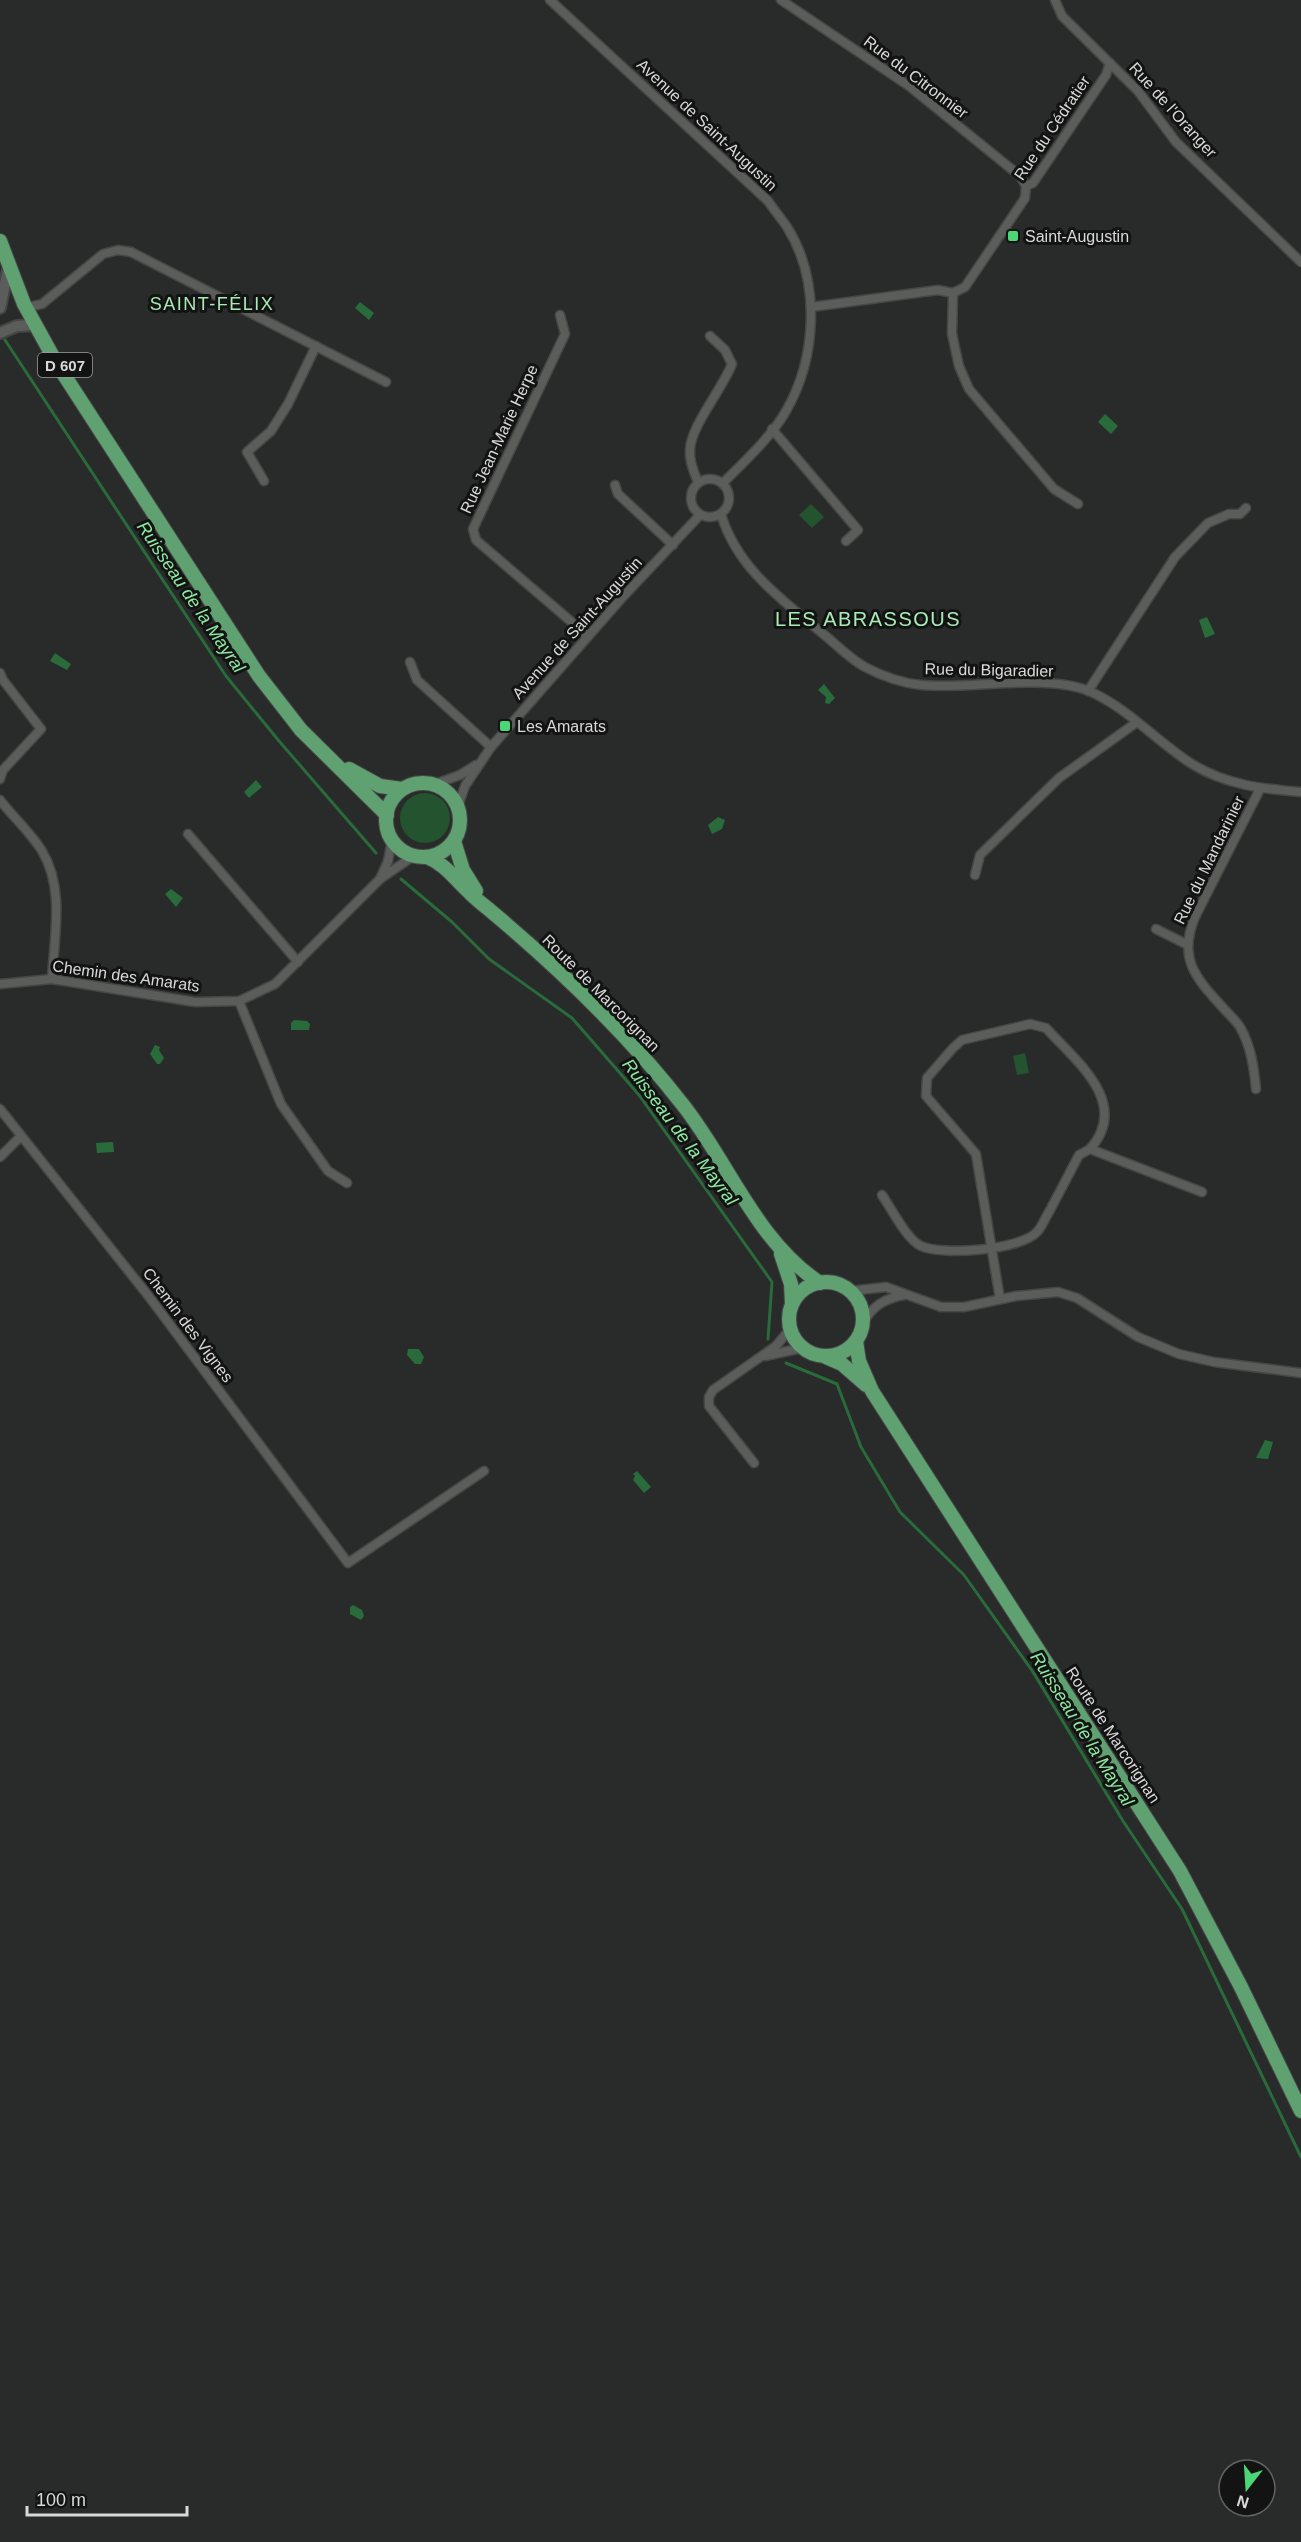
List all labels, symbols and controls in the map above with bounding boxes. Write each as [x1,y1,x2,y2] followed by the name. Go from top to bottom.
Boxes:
[861,32,972,122] street label: Rue du Citronnier
[634,56,780,194] street label: Avenue de Saint-Augustin
[1126,59,1220,161] street label: Rue de l'Oranger
[1011,72,1093,183] street label: Rue du Cédratier
[1025,228,1129,245] place label: Saint-Augustin
[1006,229,1020,243] marker: Saint-Augustin
[150,294,274,314] district label: SAINT-FÉLIX
[38,353,92,377] road number: D 607
[457,362,541,516] street label: Rue Jean-Marie Herpe
[133,518,250,677] water label: Ruisseau de la Mayral
[509,554,645,702] street label: Avenue de Saint-Augustin
[775,608,961,630] district label: LES ABRASSOUS
[924,660,1054,680] street label: Rue du Bigaradier
[517,718,606,735] place label: Les Amarats
[498,719,512,733] marker: Les Amarats
[1171,793,1248,927] street label: Rue du Mandarinier
[539,931,663,1055] street label: Route de Marcorignan
[51,957,201,995] street label: Chemin des Amarats
[618,1055,742,1210] water label: Ruisseau de la Mayral
[140,1265,236,1385] street label: Chemin des Vignes
[1026,1648,1138,1811] water label: Ruisseau de la Mayral
[1063,1664,1163,1806] street label: Route de Marcorignan
[1217,2458,1277,2518] north arrow
[27,2479,188,2517] scale bar
[36,2490,86,2510] text: 100 m
[1235,2492,1251,2512] text: N

